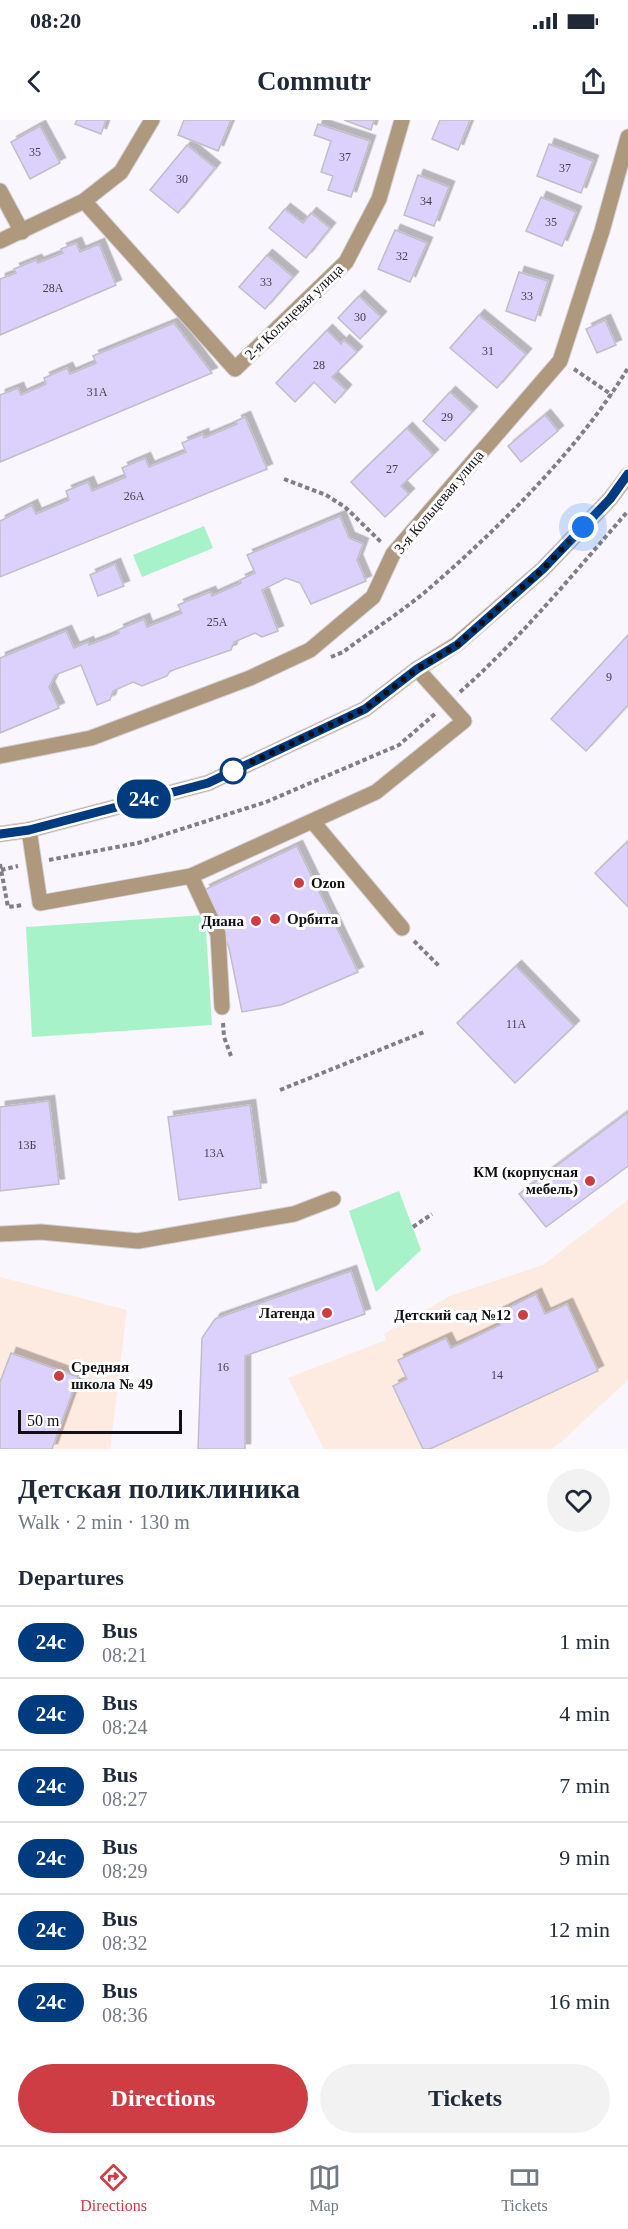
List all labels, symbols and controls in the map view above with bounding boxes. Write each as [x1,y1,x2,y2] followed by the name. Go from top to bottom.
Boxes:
[30,8,81,33] text: 08:20
[18,65,51,98] icon: back
[577,65,610,98] icon: share
[257,66,371,96] text: Commutr
[29,145,41,159] house number: 35
[339,150,351,164] house number: 37
[559,161,571,175] house number: 37
[176,172,188,186] house number: 30
[420,194,432,208] house number: 34
[545,215,557,229] house number: 35
[396,249,408,263] house number: 32
[242,261,347,363] street label: 2-я Кольцевая улица
[260,275,272,289] house number: 33
[43,281,64,295] house number: 28А
[521,289,533,303] house number: 33
[354,310,366,324] house number: 30
[482,344,494,358] house number: 31
[313,358,325,372] house number: 28
[87,385,108,399] house number: 31А
[441,410,453,424] house number: 29
[391,447,487,557] street label: 3-я Кольцевая улица
[386,462,398,476] house number: 27
[124,489,145,503] house number: 26А
[568,512,598,542] your location
[207,615,228,629] house number: 25А
[606,670,612,684] house number: 9
[220,758,246,784] unlabelled marker
[110,780,178,818] line badge: 24с
[129,787,159,811] text: 24с
[311,875,346,891] place label: Ozon
[292,876,306,890] marker: Ozon
[287,911,339,927] place label: Орбита
[268,912,282,926] marker: Орбита
[201,913,244,929] place label: Диана
[249,914,263,928] marker: Диана
[506,1017,526,1031] house number: 11А
[18,1138,37,1152] house number: 13Б
[204,1146,225,1160] house number: 13А
[473,1164,578,1198] place label: КМ (корпусная мебель)
[583,1174,597,1188] marker: КМ (корпусная мебель)
[259,1305,315,1321] place label: Латенда
[320,1306,334,1320] marker: Латенда
[394,1307,511,1323] place label: Детский сад №12
[516,1308,530,1322] marker: Детский сад №12
[71,1359,153,1392] place label: Средняя школа № 49
[217,1360,229,1374] house number: 16
[491,1368,503,1382] house number: 14
[52,1369,66,1383] marker: Средняя школа № 49
[18,1407,182,1434] scale bar
[27,1412,59,1429] text: 50 m
[547,1469,610,1532] button: heart
[18,1473,300,1504] text: Детская поликлиника
[18,1511,190,1533] text: Walk · 2 min · 130 m
[18,1565,124,1590] text: Departures
[102,1618,137,1643] text: Bus
[559,1629,610,1654] text: 1 min
[36,1630,66,1654] text: 24с
[102,1644,148,1666] text: 08:21
[102,1690,137,1715] text: Bus
[559,1701,610,1726] text: 4 min
[36,1702,66,1726] text: 24с
[102,1716,148,1738] text: 08:24
[102,1762,137,1787] text: Bus
[559,1773,610,1798] text: 7 min
[36,1774,66,1798] text: 24с
[102,1788,148,1810] text: 08:27
[102,1834,137,1859] text: Bus
[559,1845,610,1870] text: 9 min
[36,1846,66,1870] text: 24с
[102,1860,148,1882] text: 08:29
[102,1906,137,1931] text: Bus
[548,1917,610,1942] text: 12 min
[36,1918,66,1942] text: 24с
[102,1932,148,1954] text: 08:32
[102,1978,137,2003] text: Bus
[548,1989,610,2014] text: 16 min
[36,1990,66,2014] text: 24с
[102,2004,148,2026] text: 08:36
[18,2064,308,2133] button: Directions
[320,2064,610,2133] button: Tickets
[80,2161,147,2215] tab: Directions
[308,2161,341,2215] tab: Map
[501,2161,548,2215] tab: Tickets

